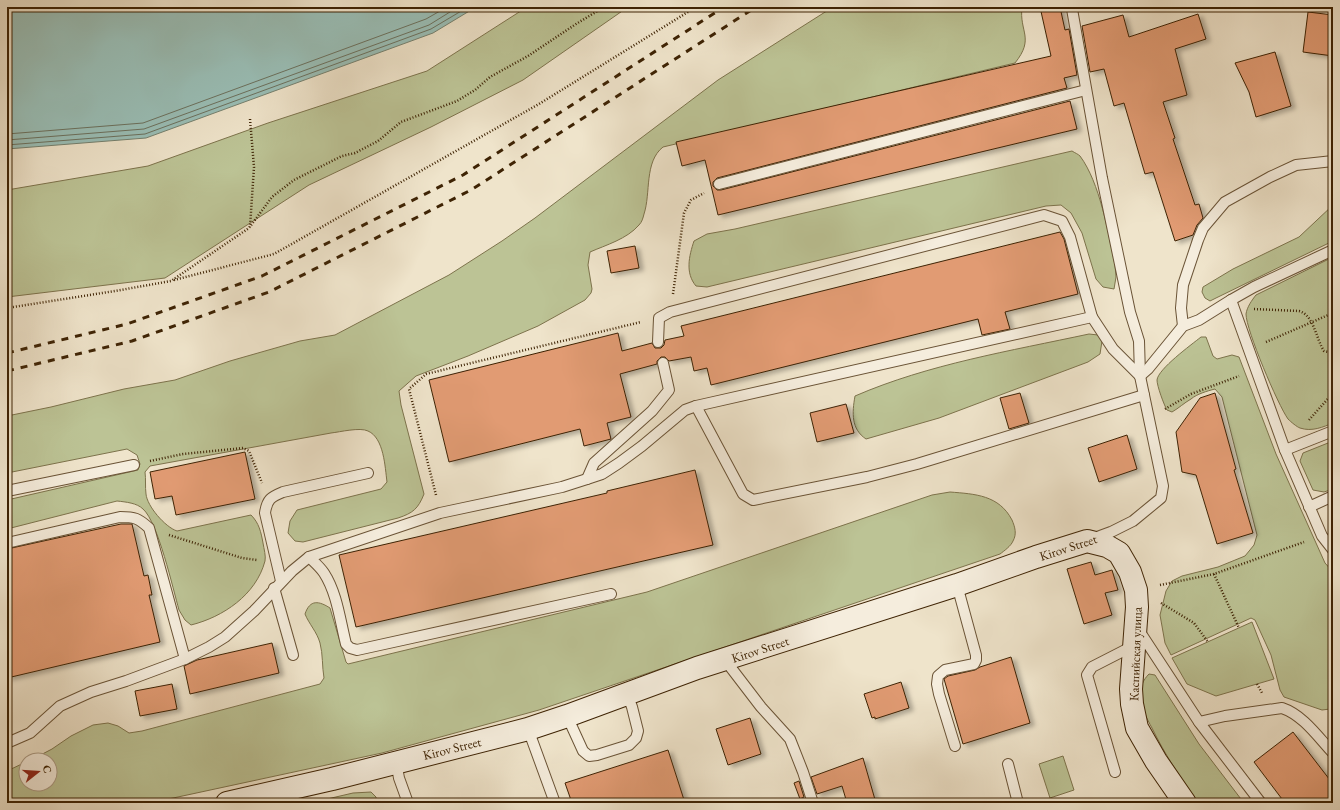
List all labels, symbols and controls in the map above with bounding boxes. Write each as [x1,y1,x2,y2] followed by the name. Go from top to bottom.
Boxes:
[1037,530,1099,565] street label: Kirov Street
[1125,606,1146,701] street label: Каспийская улица
[729,632,791,667] street label: Kirov Street
[421,733,483,764] street label: Kirov Street
[18,752,58,792] north arrow
[40,763,55,775] text: С

